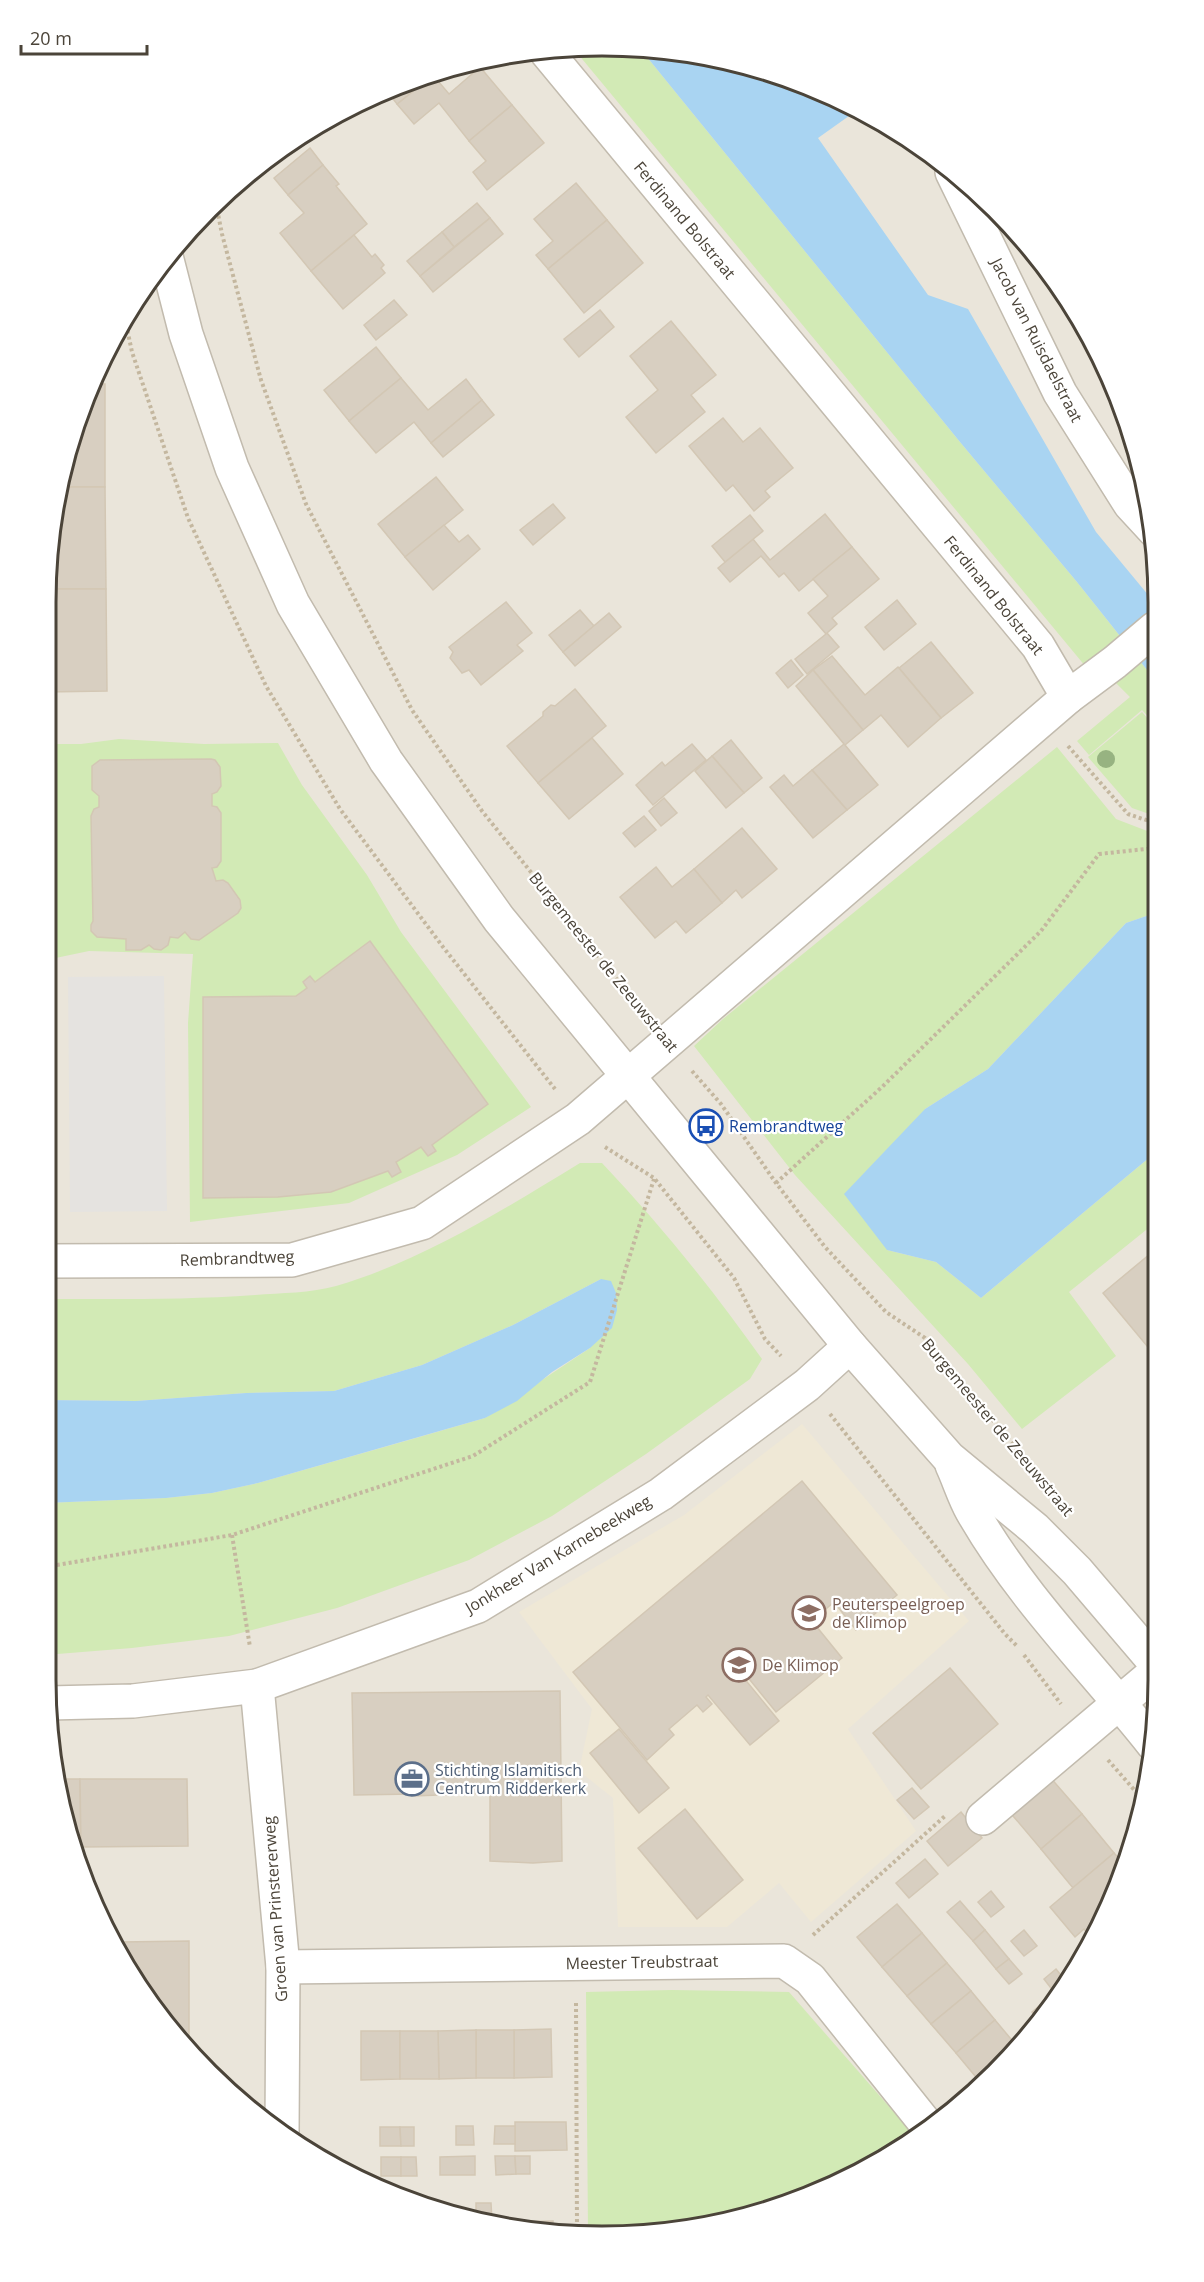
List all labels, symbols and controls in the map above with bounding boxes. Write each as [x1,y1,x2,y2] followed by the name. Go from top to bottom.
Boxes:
[21,18,147,56] scale bar
[30,26,72,50] text: 20 m
[629,156,741,284] street label: Ferdinand Bolstraat
[985,252,1088,426] street label: Jacob van Ruisdaelstraat
[939,531,1049,659] street label: Ferdinand Bolstraat
[524,867,684,1057] street label: Burgemeester de Zeeuwstraat
[688,1108,724,1144] bus stop icon: Rembrandtweg
[729,1115,844,1137] place label: Rembrandtweg
[180,1245,295,1271] street label: Rembrandtweg
[917,1333,1079,1521] street label: Burgemeester de Zeeuwstraat
[459,1489,655,1619] street label: Jonkheer Van Karnebeekweg
[832,1593,965,1633] place label: Peuterspeelgroep de Klimop
[791,1595,827,1631] school or university icon: Peuterspeelgroep de Klimop
[721,1647,757,1683] school or university icon: De Klimop
[762,1654,839,1676] place label: De Klimop
[435,1759,587,1799] place label: Stichting Islamitisch Centrum Ridderkerk
[394,1761,430,1797] office icon: Stichting Islamitisch Centrum Ridderkerk
[258,1815,292,2003] street label: Groen van Prinstererweg
[565,1950,719,1974] street label: Meester Treubstraat

